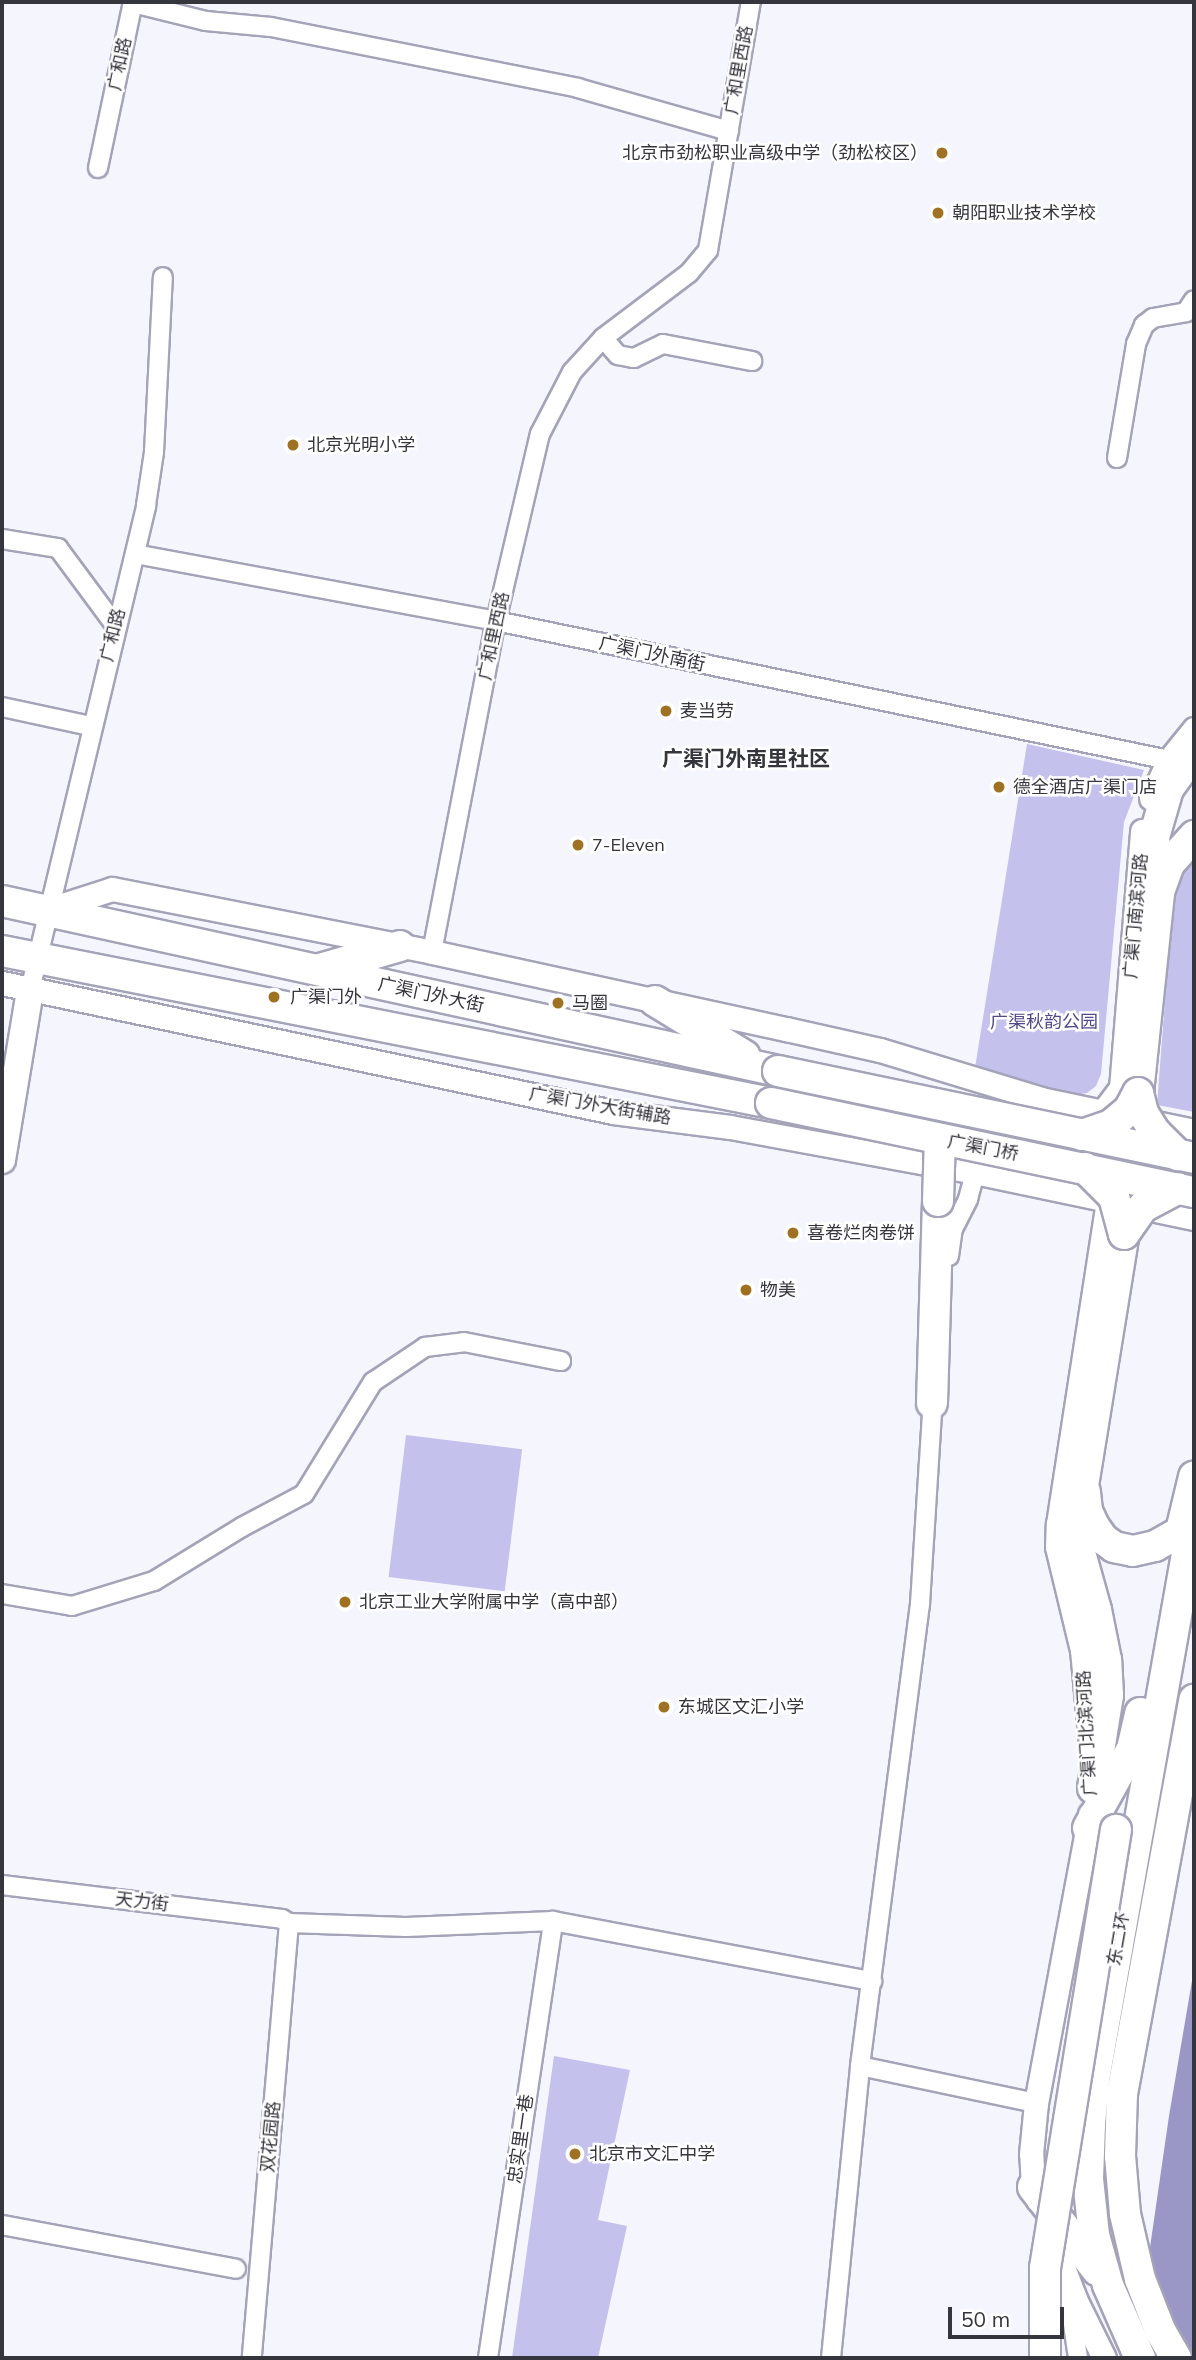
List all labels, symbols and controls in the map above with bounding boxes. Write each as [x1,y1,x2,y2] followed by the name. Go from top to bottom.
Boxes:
[721,24,757,116] street label: 广和里西路
[104,35,136,93] street label: 广和路
[622,142,928,164] place label: 北京市劲松职业高级中学（劲松校区）
[934,145,950,161] marker: 北京市劲松职业高级中学（劲松校区）
[952,202,1096,224] place label: 朝阳职业技术学校
[930,205,946,221] marker: 朝阳职业技术学校
[307,434,415,456] place label: 北京光明小学
[285,437,301,453] marker: 北京光明小学
[474,590,514,682] street label: 广和里西路
[96,606,130,664] street label: 广和路
[597,632,707,676] street label: 广渠门外南街
[680,700,734,722] place label: 麦当劳
[658,703,674,719] marker: 麦当劳
[662,745,830,771] district label: 广渠门外南里社区
[1013,776,1157,798] place label: 德全酒店广渠门店
[991,779,1007,795] marker: 德全酒店广渠门店
[592,834,665,856] place label: 7-Eleven
[570,837,586,853] marker: 7-Eleven
[1120,852,1152,980] street label: 广渠门南滨河路
[376,973,486,1017] street label: 广渠门外大街
[290,986,362,1008] place label: 广渠门外
[264,987,284,1007] marker: 广渠门外
[572,992,608,1014] place label: 马圈
[550,995,566,1011] marker: 马圈
[990,1011,1098,1033] park label: 广渠秋韵公园
[527,1083,673,1129] street label: 广渠门外大街辅路
[946,1131,1020,1165] street label: 广渠门桥
[807,1222,915,1244] place label: 喜卷烂肉卷饼
[785,1225,801,1241] marker: 喜卷烂肉卷饼
[760,1279,796,1301] place label: 物美
[738,1282,754,1298] marker: 物美
[359,1591,629,1613] place label: 北京工业大学附属中学（高中部）
[337,1594,353,1610] marker: 北京工业大学附属中学（高中部）
[1073,1670,1101,1796] street label: 广渠门北滨河路
[678,1696,804,1718] place label: 东城区文汇小学
[656,1699,672,1715] marker: 东城区文汇小学
[114,1888,170,1916] street label: 天力街
[1104,1911,1134,1967] street label: 东二环
[504,2093,538,2185] street label: 忠实里一巷
[257,2100,285,2174] street label: 双花园路
[589,2143,715,2165] place label: 北京市文汇中学
[567,2146,583,2162] marker: 北京市文汇中学
[951,2294,1066,2338] scale bar
[961,2306,1010,2332] text: 50 m

